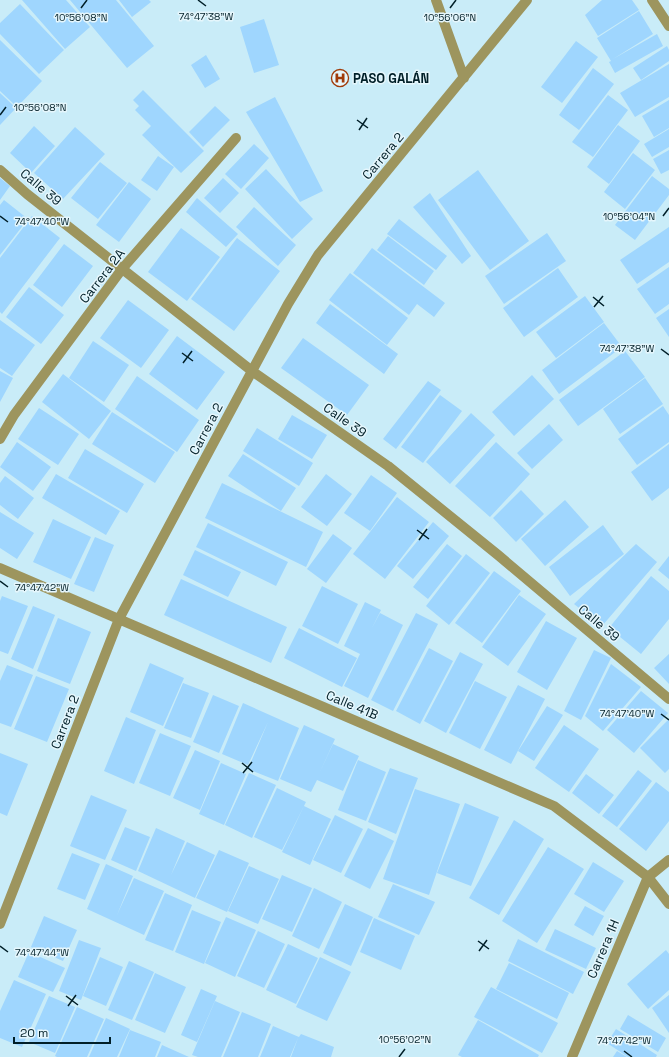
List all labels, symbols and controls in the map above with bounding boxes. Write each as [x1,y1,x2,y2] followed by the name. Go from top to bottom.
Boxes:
[179,10,233,23] text: 74°47'38"W
[55,11,107,24] text: 10°56'08"N
[424,11,476,24] text: 10°56'06"N
[330,68,350,88] hospital icon: PASO GALÁN
[353,70,429,87] place label: PASO GALÁN
[14,101,66,114] text: 10°56'08"N
[358,129,408,183] street label: Carrera 2
[17,165,65,209] street label: Calle 39
[603,210,655,223] text: 10°56'04"N
[15,215,69,228] text: 74°47'40"W
[75,245,129,307] street label: Carrera 2A
[600,342,654,355] text: 74°47'38"W
[320,399,370,441] street label: Calle 39
[185,400,227,458] street label: Carrera 2
[15,581,69,594] text: 74°47'42"W
[575,601,623,645] street label: Calle 39
[323,686,381,724] street label: Calle 41B
[47,692,83,751] street label: Carrera 2
[600,707,654,720] text: 74°47'40"W
[583,917,623,981] street label: Carrera 1H
[15,946,69,959] text: 74°47'44"W
[14,1019,110,1045] scale bar
[20,1025,48,1041] text: 20 m
[379,1033,431,1046] text: 10°56'02"N
[597,1034,651,1047] text: 74°47'42"W

